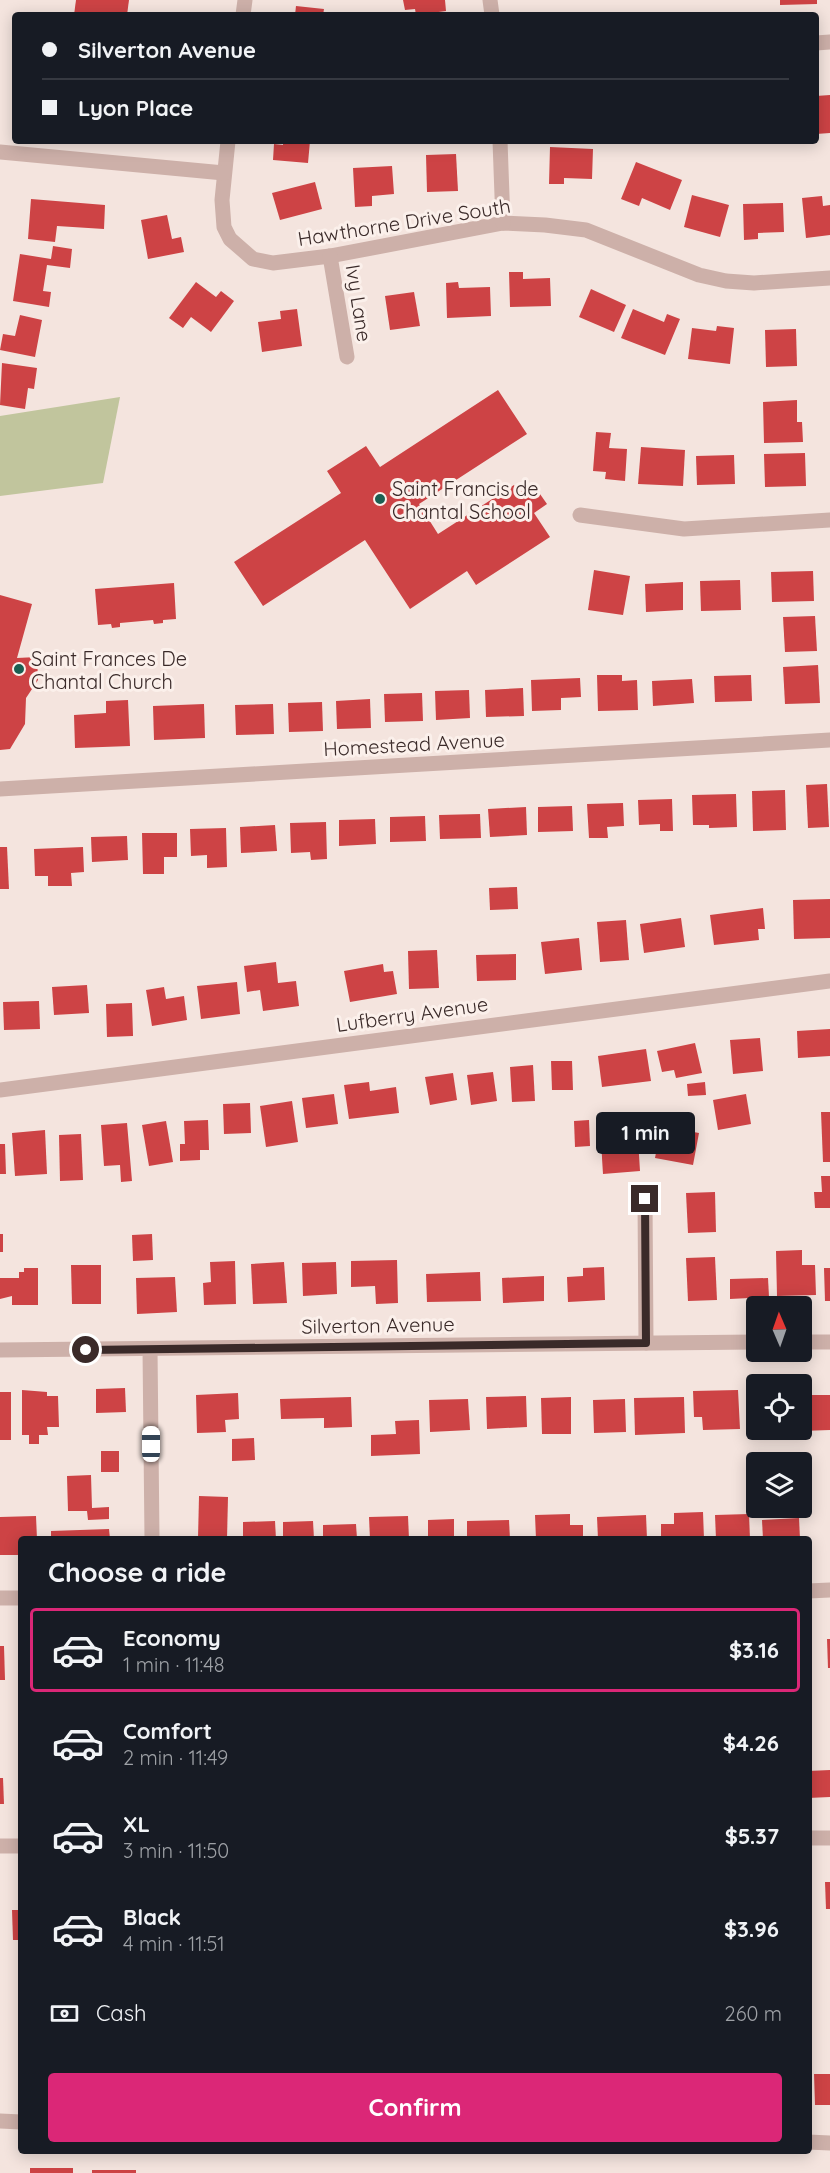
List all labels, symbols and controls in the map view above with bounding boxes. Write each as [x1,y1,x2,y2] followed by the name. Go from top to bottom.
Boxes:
[78,36,256,64] text: Silverton Avenue
[78,94,193,122] text: Lyon Place
[296,193,512,251] street label: Hawthorne Drive South
[341,263,377,343] street label: Ivy Lane
[392,476,539,524] place label: Saint Francis de Chantal School
[373,492,387,506] marker: Saint Francis de Chantal School
[31,646,187,694] place label: Saint Frances De Chantal Church
[12,662,26,676] marker: Saint Frances De Chantal Church
[323,727,505,761] street label: Homestead Avenue
[334,991,490,1037] street label: Lufberry Avenue
[596,1112,694,1154] callout: 1 min
[621,1120,670,1145] text: 1 min
[631,1185,658,1212] route end
[746,1296,812,1362] north arrow
[746,1296,812,1518] map controls
[301,1311,455,1339] street label: Silverton Avenue
[72,1336,99,1363] route start
[746,1374,812,1440] button: locate
[142,1426,160,1462] car
[746,1452,812,1518] button: layers
[48,1555,226,1589] text: Choose a ride
[51,1623,105,1677] icon: car
[123,1624,221,1652] text: Economy
[729,1636,779,1664] text: $3.16
[123,1652,225,1677] text: 1 min · 11:48
[51,1716,105,1770] icon: car
[123,1717,212,1745] text: Comfort
[723,1729,779,1757] text: $4.26
[123,1745,228,1770] text: 2 min · 11:49
[51,1809,105,1863] icon: car
[123,1810,150,1838] text: XL
[725,1822,779,1850] text: $5.37
[123,1838,229,1863] text: 3 min · 11:50
[51,1902,105,1956] icon: car
[123,1903,181,1931] text: Black
[724,1915,779,1943] text: $3.96
[123,1931,225,1956] text: 4 min · 11:51
[48,1997,81,2030] icon: cash
[96,1999,147,2027] text: Cash
[725,2001,782,2026] text: 260 m
[48,2073,782,2142] button: Confirm

